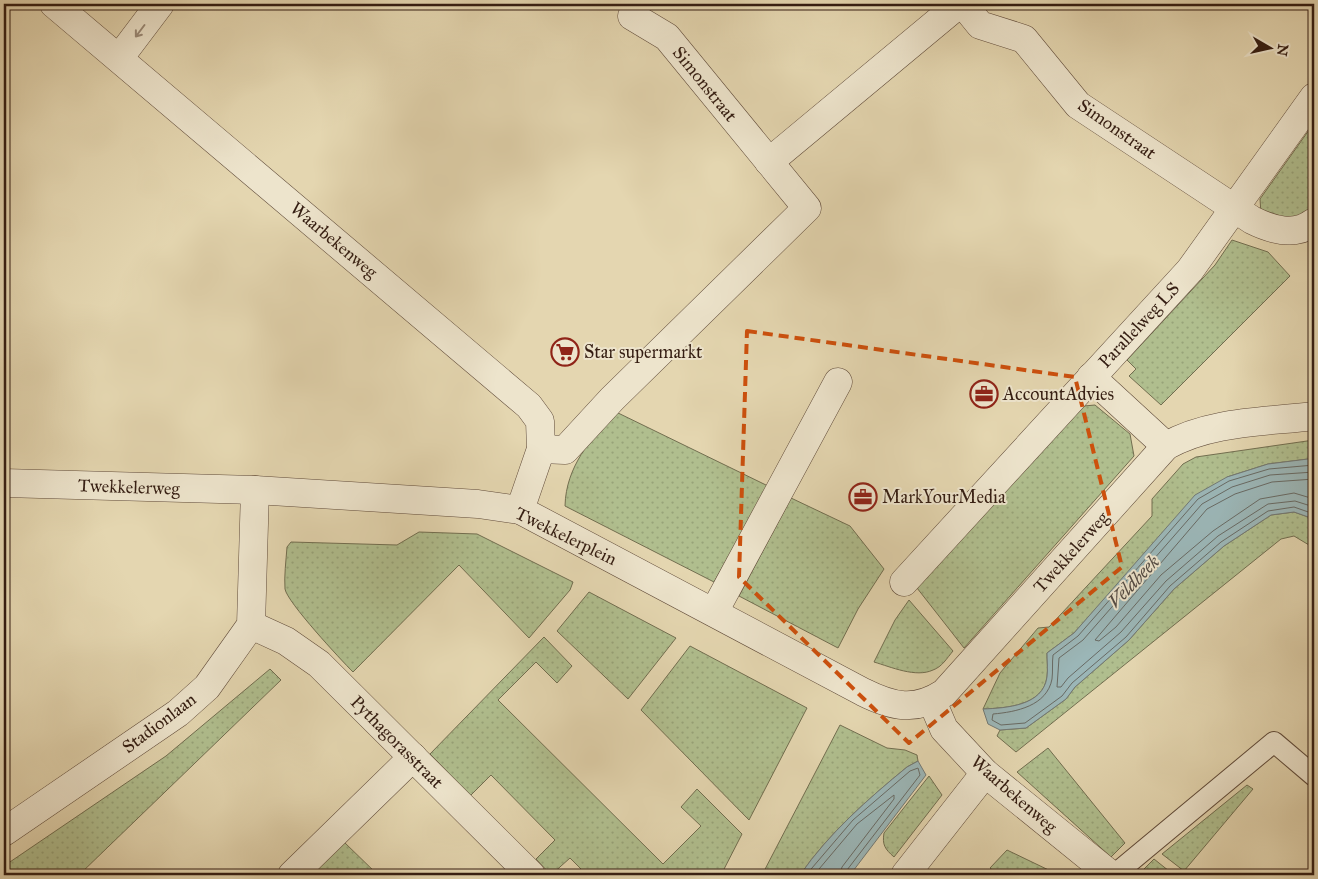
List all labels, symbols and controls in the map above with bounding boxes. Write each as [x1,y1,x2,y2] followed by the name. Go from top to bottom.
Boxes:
[1246,22,1296,72] north arrow
[135,24,145,38] one-way arrow
[668,42,742,127] street label: Simonstraat
[1273,43,1292,57] text: N
[1074,94,1161,164] street label: Simonstraat
[285,197,383,284] street label: Waarbekenweg
[1094,278,1185,373] street label: Parallelweg LS
[550,337,580,367] supermarket icon: Star supermarkt
[584,341,703,363] place label: Star supermarkt
[969,379,999,409] office icon: AccountAdvies
[1002,383,1114,405] place label: AccountAdvies
[78,474,181,501] street label: Twekkelerweg
[848,482,878,512] office icon: MarkYourMedia
[882,486,1006,508] place label: MarkYourMedia
[512,502,621,570] street label: Twekkelerplein
[1029,506,1114,598] street label: Twekkelerweg
[1103,550,1165,613] water label: Veldbeek
[118,688,201,758] street label: Stadionlaan
[345,691,449,794] street label: Pythagorasstraat
[966,751,1062,839] street label: Waarbekenweg

